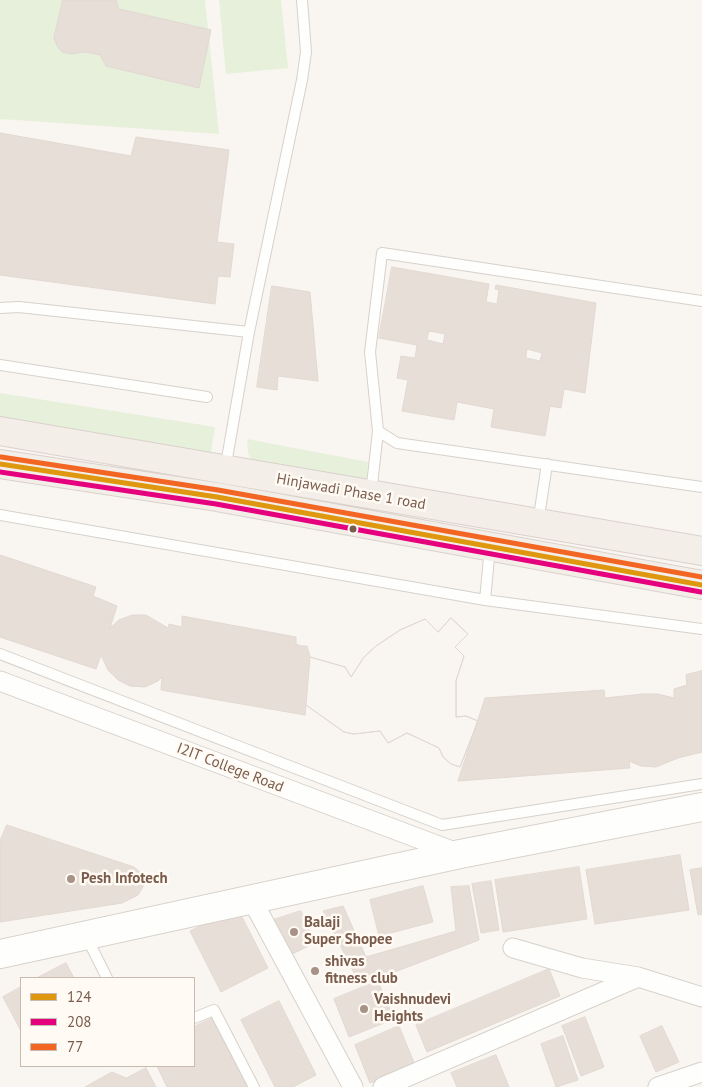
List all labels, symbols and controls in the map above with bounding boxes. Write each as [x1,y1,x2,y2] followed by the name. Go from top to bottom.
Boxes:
[275,470,427,514] street label: Hinjawadi Phase 1 road
[348,524,358,534] unlabelled marker
[174,739,286,797] street label: I2IT College Road
[81,870,168,888] place label: Pesh Infotech
[65,873,77,885] marker: Pesh Infotech
[304,914,392,949] place label: Balaji Super Shopee
[288,926,300,938] marker: Balaji Super Shopee
[325,953,398,988] place label: shivas fitness club
[309,965,321,977] marker: shivas fitness club
[20,977,195,1067] legend
[67,987,92,1006] text: 124
[374,991,451,1026] place label: Vaishnudevi Heights
[358,1003,370,1015] marker: Vaishnudevi Heights
[67,1012,92,1031] text: 208
[67,1037,83,1056] text: 77

